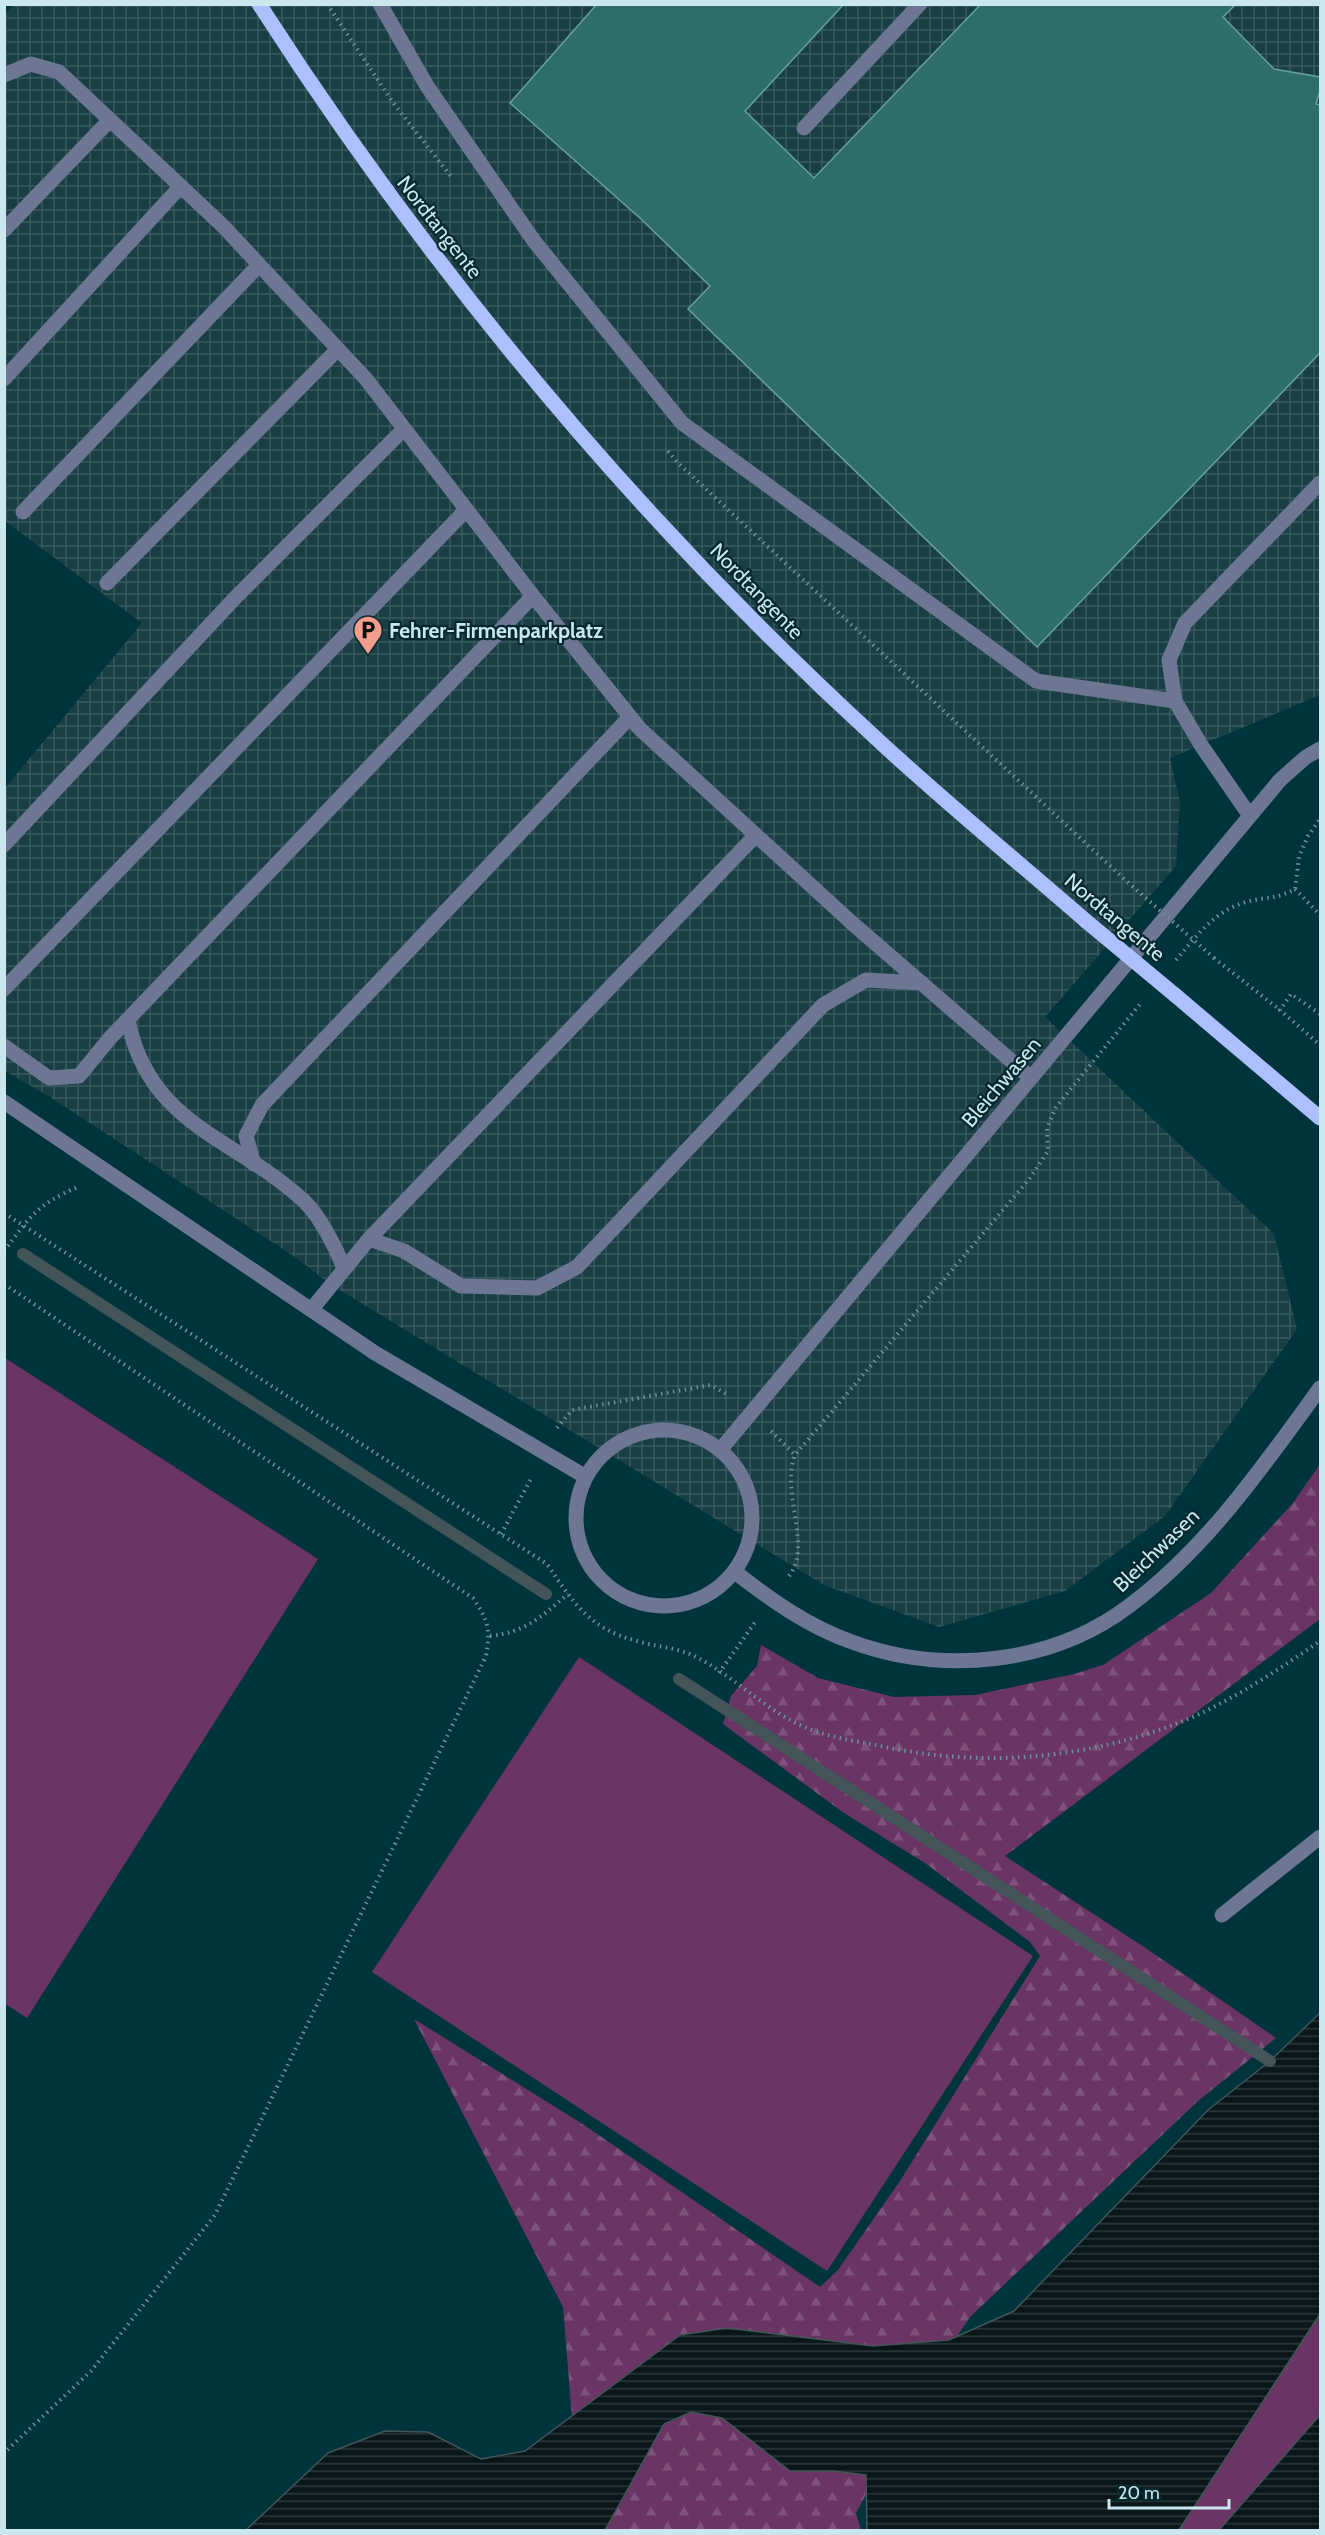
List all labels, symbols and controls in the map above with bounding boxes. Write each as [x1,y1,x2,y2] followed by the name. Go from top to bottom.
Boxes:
[392,171,488,284] street label: Nordtangente
[705,538,809,644] street label: Nordtangente
[352,614,384,656] parking icon: Fehrer-Firmenparkplatz
[389,618,603,643] place label: Fehrer-Firmenparkplatz
[1060,868,1171,966] street label: Nordtangente
[956,1032,1046,1132] street label: Bleichwasen
[1108,1503,1204,1597] street label: Bleichwasen
[1109,2472,1229,2510] scale bar
[1118,2482,1160,2504] text: 20 m

